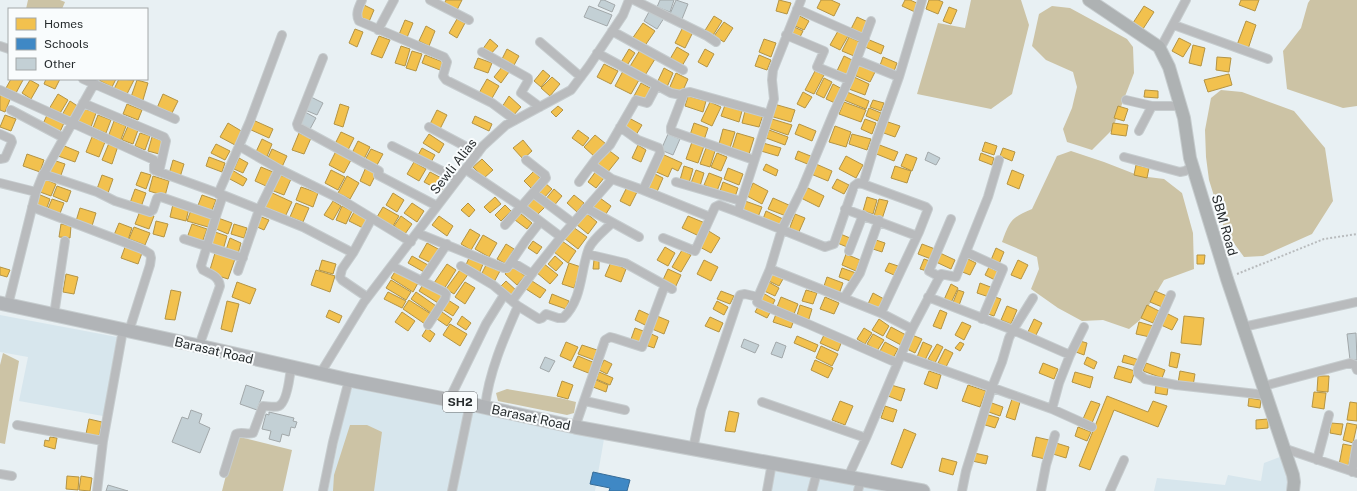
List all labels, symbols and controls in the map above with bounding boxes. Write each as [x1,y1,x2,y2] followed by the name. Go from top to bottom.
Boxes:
[8,8,148,80] legend
[44,17,83,31] text: Homes
[44,37,89,51] text: Schools
[44,57,76,71] text: Other
[427,136,480,197] street label: Sewli Alias
[1209,193,1240,257] street label: SBM Road
[173,334,255,367] street label: Barasat Road
[443,392,477,412] road number: SH2
[490,402,572,433] street label: Barasat Road

